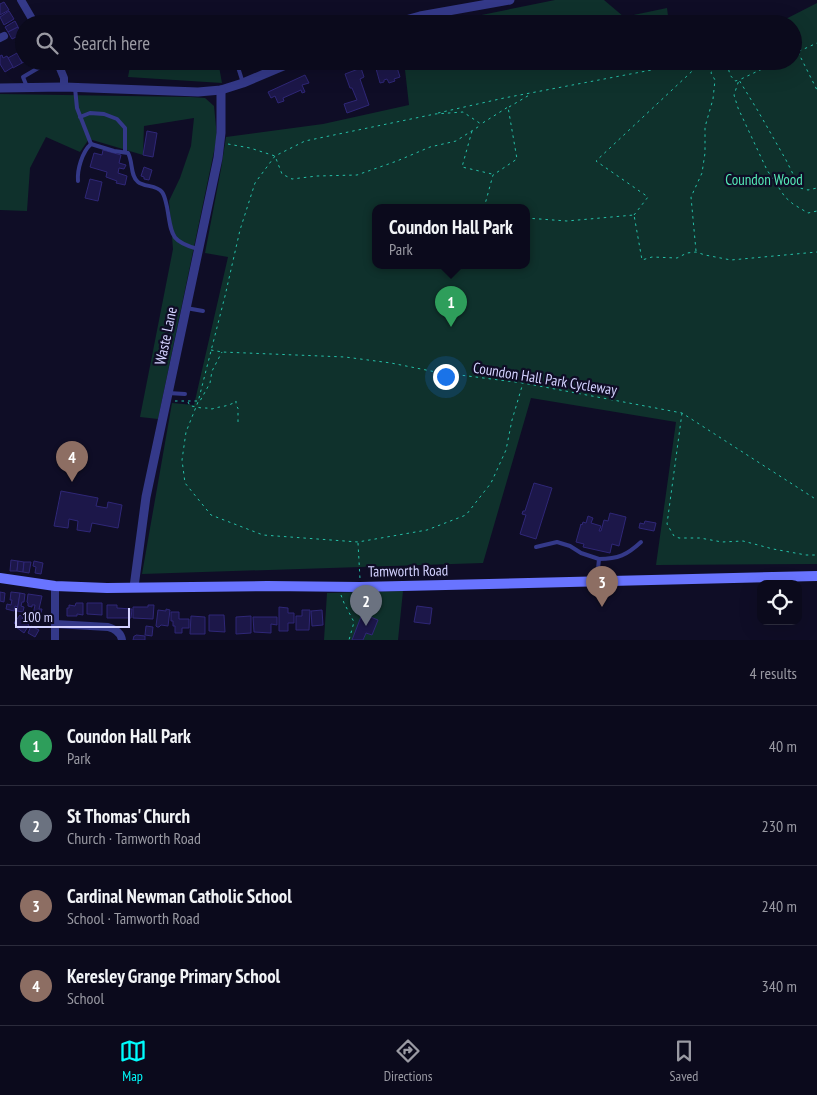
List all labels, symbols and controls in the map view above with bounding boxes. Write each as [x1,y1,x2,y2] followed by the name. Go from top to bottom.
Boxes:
[15,15,802,70] search box
[33,29,61,57] icon: search
[73,31,150,55] text: Search here
[725,170,803,189] park label: Coundon Wood
[372,204,530,269] popup
[389,215,513,239] text: Coundon Hall Park
[389,239,413,259] text: Park
[435,286,467,327] pin: 1
[150,305,181,367] street label: Waste Lane
[472,358,619,399] street label: Coundon Hall Park Cycleway
[433,364,459,390] your location
[56,441,88,482] pin: 4
[368,560,448,581] street label: Tamworth Road
[586,566,618,607] pin: 3
[757,580,802,625] map controls
[757,580,802,625] button: locate
[350,585,382,626] pin: 2
[15,605,130,628] scale bar
[22,608,53,626] text: 100 m
[20,659,73,686] text: Nearby
[750,663,797,683] text: 4 results
[67,724,191,748] text: Coundon Hall Park
[32,736,40,756] text: 1
[769,736,797,756] text: 40 m
[67,748,91,768] text: Park
[67,804,190,828] text: St Thomas' Church
[32,816,40,836] text: 2
[762,816,797,836] text: 230 m
[67,828,201,848] text: Church · Tamworth Road
[67,884,292,908] text: Cardinal Newman Catholic School
[32,896,40,916] text: 3
[762,896,797,916] text: 240 m
[67,908,200,928] text: School · Tamworth Road
[67,964,280,988] text: Keresley Grange Primary School
[32,976,40,996] text: 4
[762,976,797,996] text: 340 m
[67,988,104,1008] text: School
[119,1037,147,1085] tab: Map
[384,1037,432,1085] tab: Directions
[670,1037,698,1085] tab: Saved

